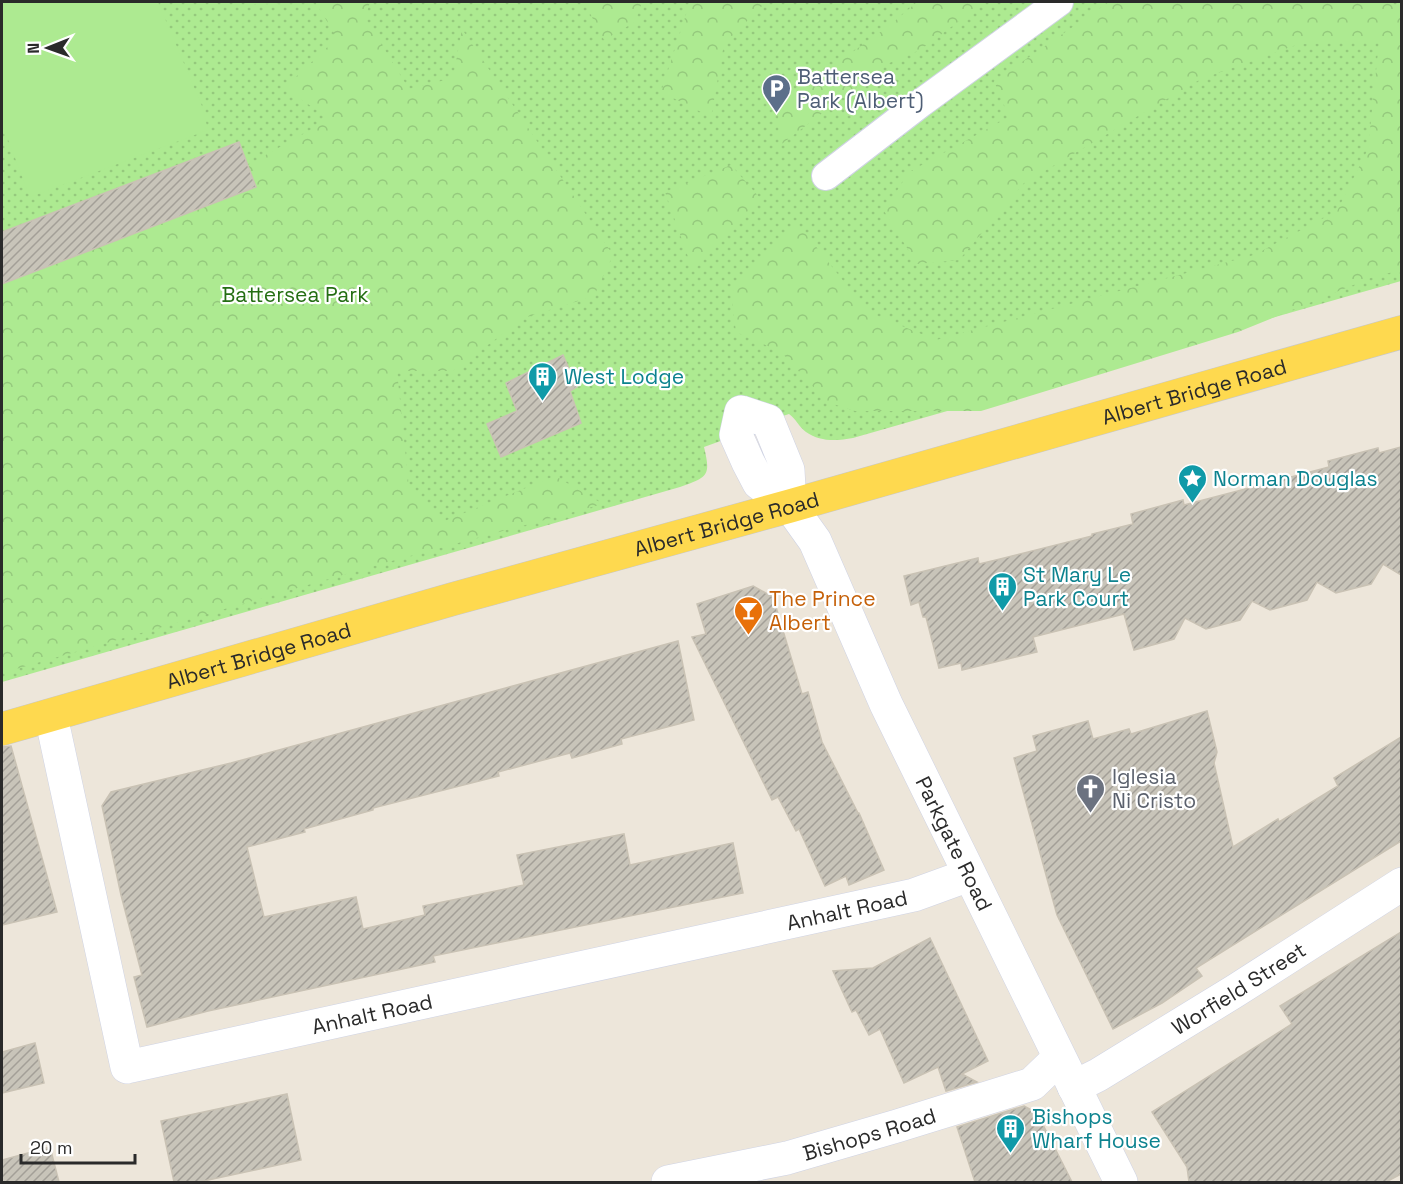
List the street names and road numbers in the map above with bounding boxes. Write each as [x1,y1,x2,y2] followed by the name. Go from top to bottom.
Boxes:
[1099,352,1289,430] street label: Albert Bridge Road
[631,485,822,562] street label: Albert Bridge Road
[163,616,354,694] street label: Albert Bridge Road
[910,771,999,915] street label: Parkgate Road
[784,883,910,936] street label: Anhalt Road
[1166,936,1311,1040] street label: Worfield Street
[309,987,435,1040] street label: Anhalt Road
[799,1101,939,1166] street label: Bishops Road

